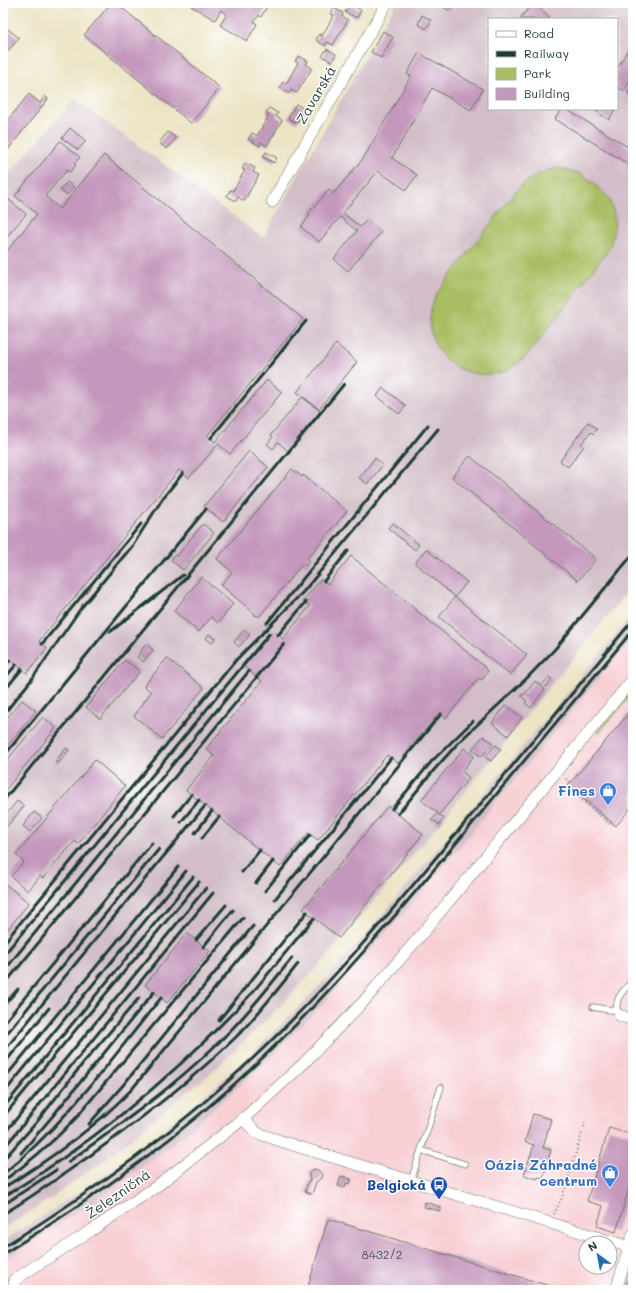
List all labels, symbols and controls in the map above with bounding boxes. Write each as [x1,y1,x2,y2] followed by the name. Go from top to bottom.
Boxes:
[488,18,618,110] legend
[524,25,554,41] text: Road
[524,45,569,61] text: Railway
[291,62,340,127] street label: Zavarská
[524,65,551,81] text: Park
[524,85,570,101] text: Building
[558,781,595,800] place label: Fines
[598,781,618,806] shop icon: Fines
[484,1155,597,1190] place label: Oázis Záhradné centrum
[600,1163,620,1188] shop icon: Oázis Záhradné centrum
[82,1164,154,1223] street label: Železničná
[367,1175,426,1194] place label: Belgická
[429,1175,449,1200] bus stop icon: Belgická
[578,1235,618,1275] north arrow
[585,1238,600,1255] text: N
[361,1246,403,1262] house number: 8432/2

